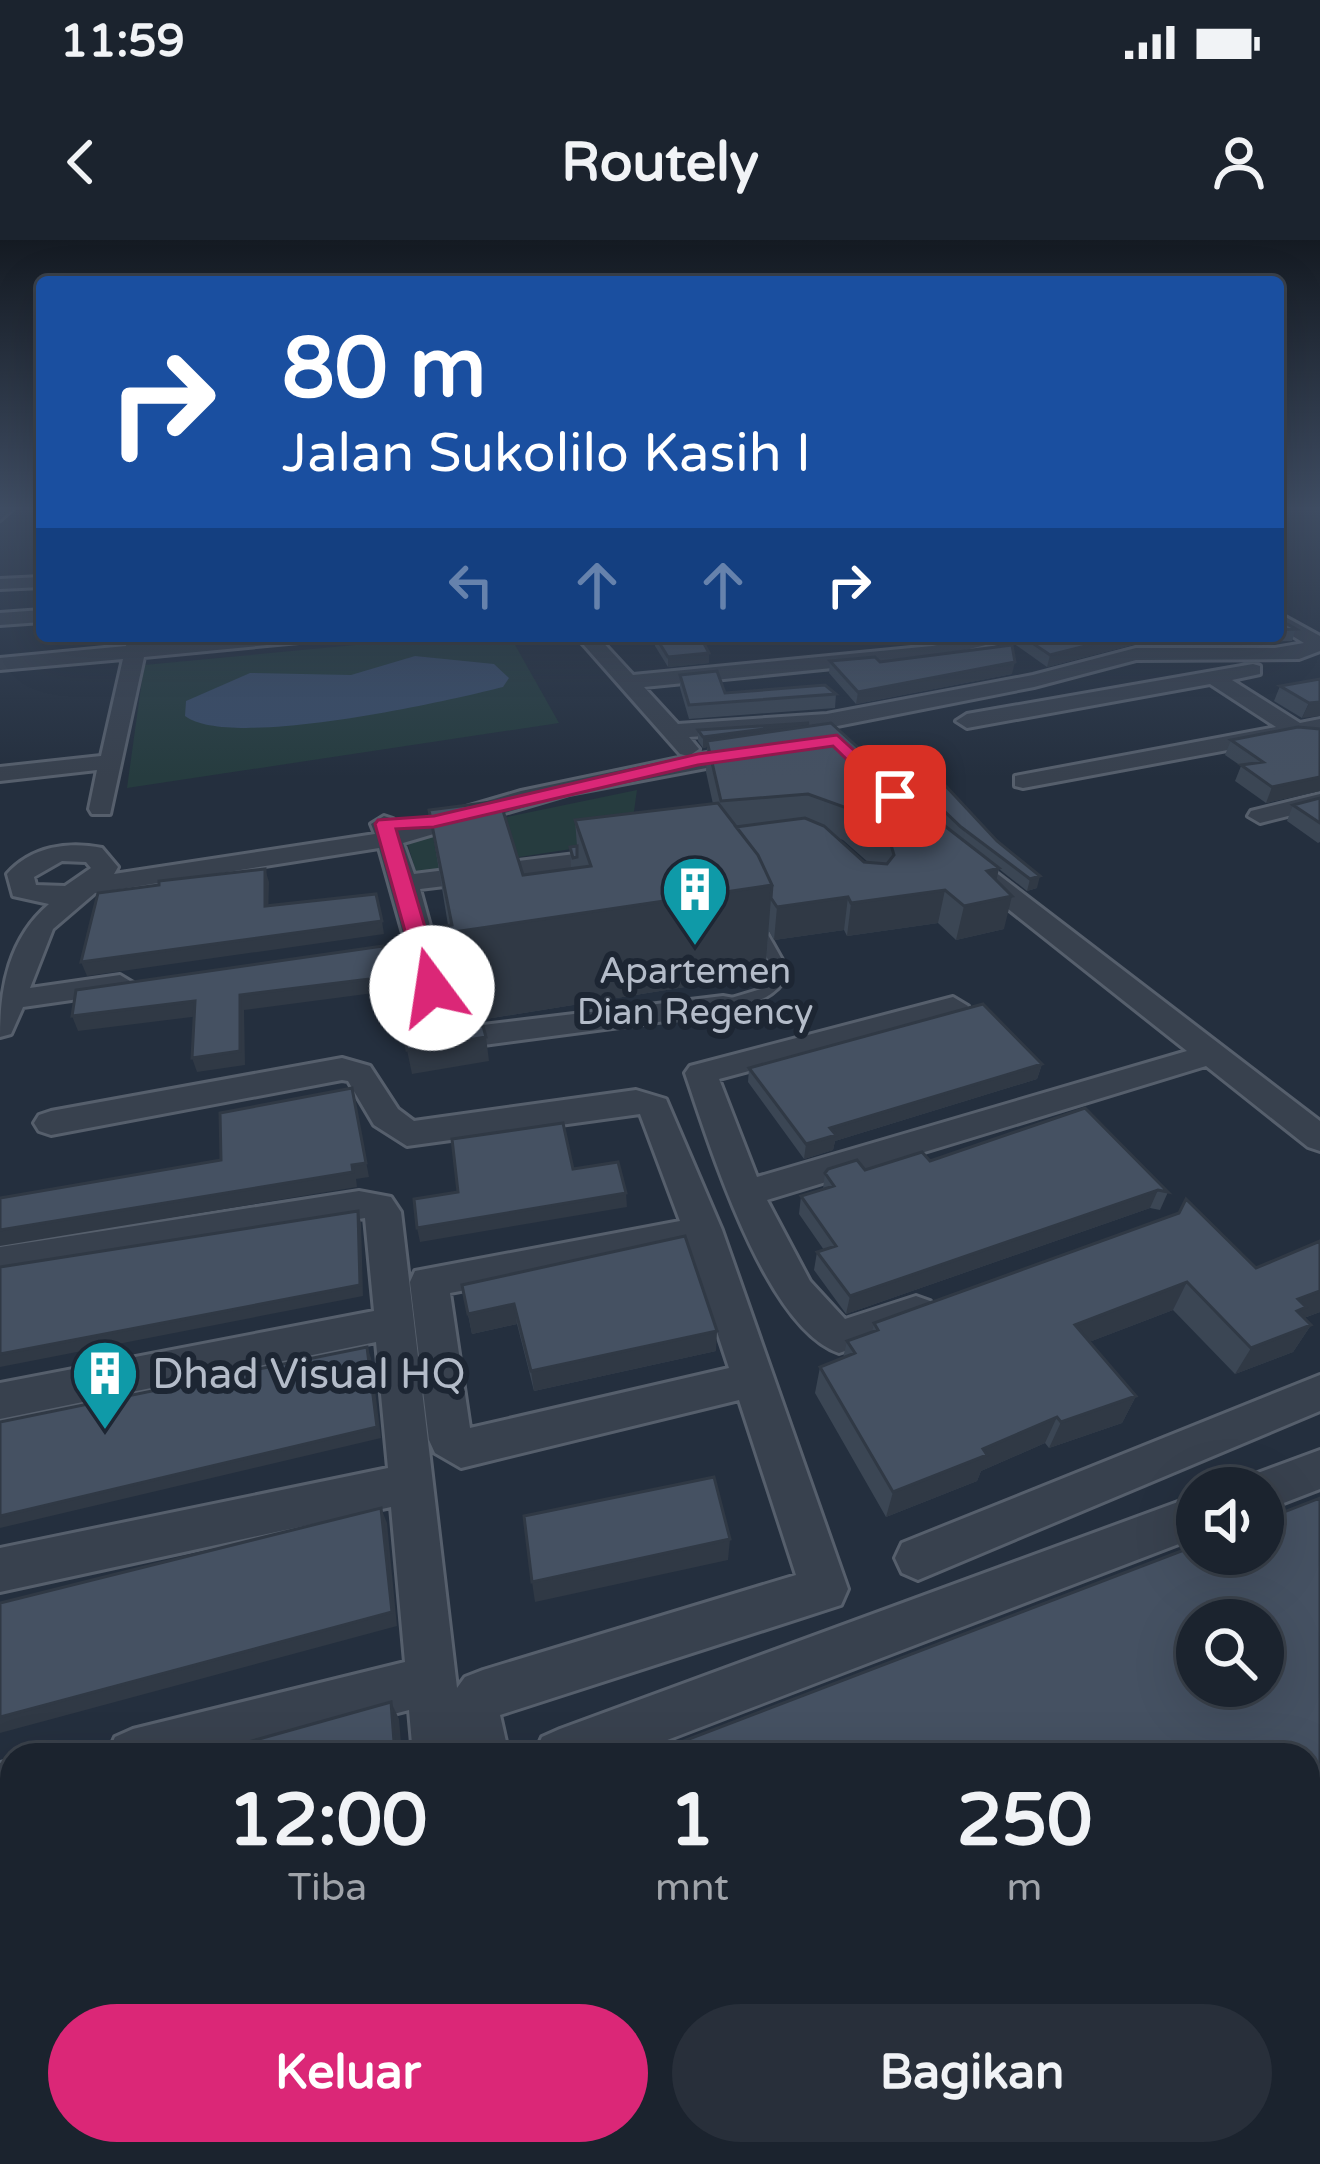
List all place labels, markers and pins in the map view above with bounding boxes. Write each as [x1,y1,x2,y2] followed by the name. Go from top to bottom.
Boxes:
[844,745,946,847] pin
[660,854,730,948] building icon: Apartemen Dian Regency
[577,950,813,1034] place label: Apartemen Dian Regency
[70,1338,140,1432] building icon: Dhad Visual HQ
[152,1349,466,1400] place label: Dhad Visual HQ

